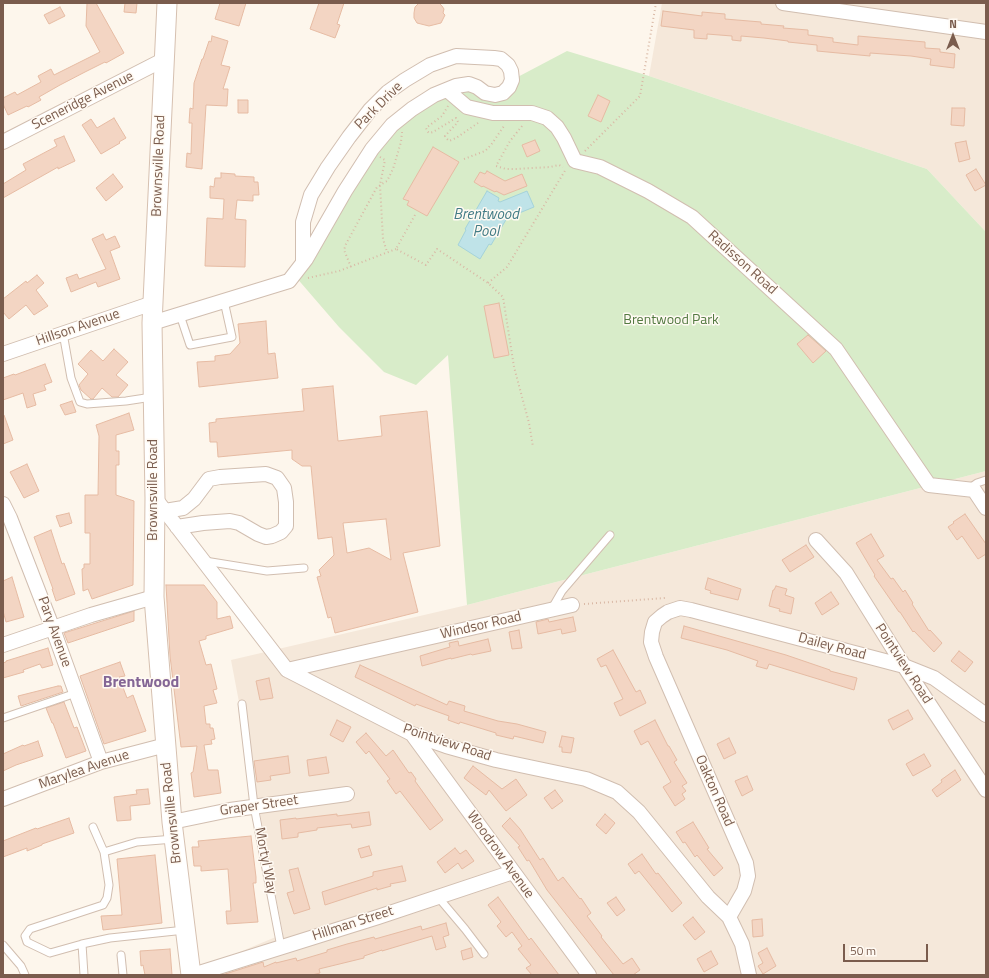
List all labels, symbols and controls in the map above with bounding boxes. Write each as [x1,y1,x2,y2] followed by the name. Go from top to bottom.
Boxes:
[933,16,973,56] north arrow
[949,16,957,32] text: N
[29,68,137,134] street label: Sceneridge Avenue
[352,79,406,133] street label: Park Drive
[149,115,169,217] street label: Brownsville Road
[453,206,519,241] water label: Brentwood Pool
[704,228,780,298] street label: Radisson Road
[34,306,122,350] street label: Hillson Avenue
[623,313,719,329] park label: Brentwood Park
[146,439,162,541] street label: Brownsville Road
[33,594,75,670] street label: Pary Avenue
[439,609,523,643] street label: Windsor Road
[871,621,935,707] street label: Pointview Road
[796,630,868,664] street label: Dailey Road
[103,673,179,693] district label: Brentwood
[401,721,493,765] street label: Pointview Road
[37,747,131,793] street label: Marylea Avenue
[691,753,737,829] street label: Oakton Road
[158,761,186,865] street label: Brownsville Road
[219,792,299,820] street label: Graper Street
[463,808,537,902] street label: Woodrow Avenue
[250,826,280,896] street label: Mortyl Way
[310,903,396,945] street label: Hillman Street
[845,936,930,962] scale bar
[850,941,876,960] text: 50 m

